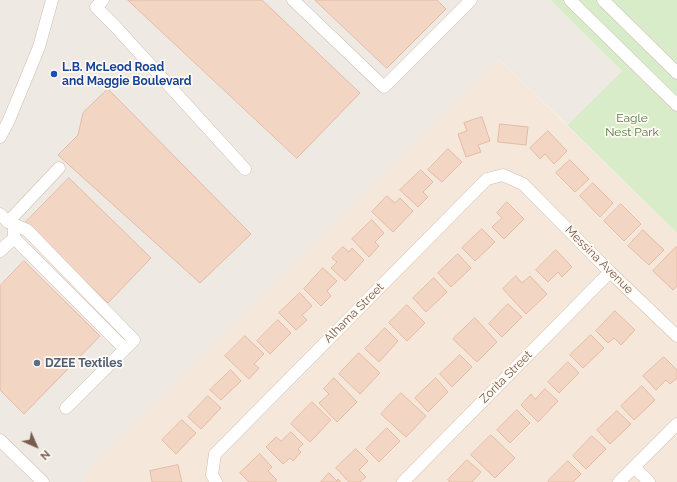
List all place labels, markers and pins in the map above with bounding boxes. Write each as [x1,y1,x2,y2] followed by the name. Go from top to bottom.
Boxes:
[62,60,192,88] place label: L.B. McLeod Road and Maggie Boulevard
[49,69,59,79] marker: L.B. McLeod Road and Maggie Boulevard
[45,356,122,370] place label: DZEE Textiles
[32,358,42,368] marker: DZEE Textiles

